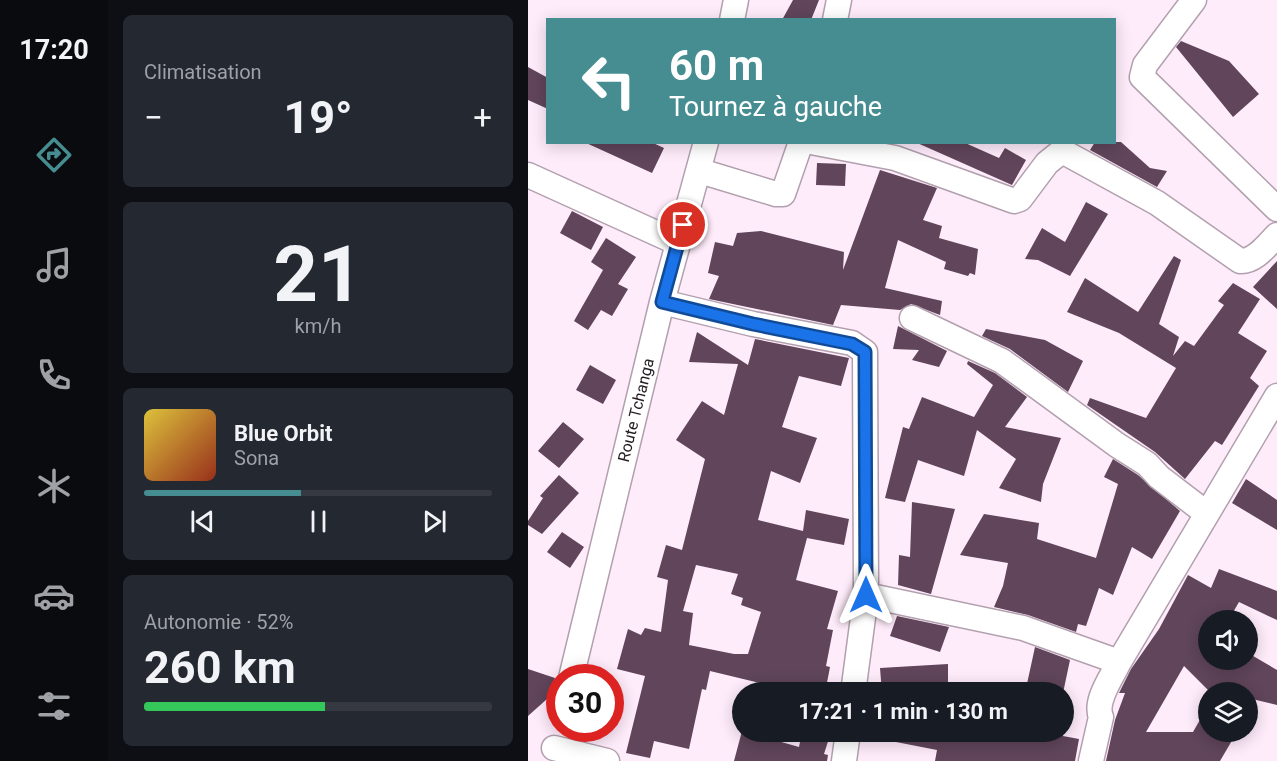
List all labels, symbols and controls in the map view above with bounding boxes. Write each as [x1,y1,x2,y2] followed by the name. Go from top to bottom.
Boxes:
[19,34,89,66] text: 17:20
[669,41,764,90] text: 60 m
[570,42,648,120] icon: left
[144,60,262,84] text: Climatisation
[283,91,353,144] text: 19°
[669,91,882,123] text: Tournez à gauche
[144,98,163,137] text: −
[473,98,492,137] text: +
[33,134,75,176] icon: directions
[657,199,708,250] pin
[666,208,699,241] icon: arrive
[273,229,363,320] text: 21
[33,244,75,286] icon: music
[295,314,341,338] text: km/h
[33,354,75,396] icon: phone
[614,356,658,464] street label: Route Tchanga
[234,421,332,446] text: Blue Orbit
[234,446,279,470] text: Sona
[33,465,75,507] icon: climate
[186,505,219,538] icon: previous
[302,505,335,538] icon: pause
[418,505,451,538] icon: next
[834,563,898,627] position arrow
[33,575,75,617] icon: car
[144,610,293,634] text: Autonomie · 52%
[1198,610,1258,742] map controls
[1198,610,1258,670] button: sound
[144,641,296,694] text: 260 km
[546,664,624,742] speed limit sign: 30
[1198,682,1258,742] button: layers
[33,685,75,727] icon: filters
[798,699,1008,724] text: 17:21 · 1 min · 130 m

